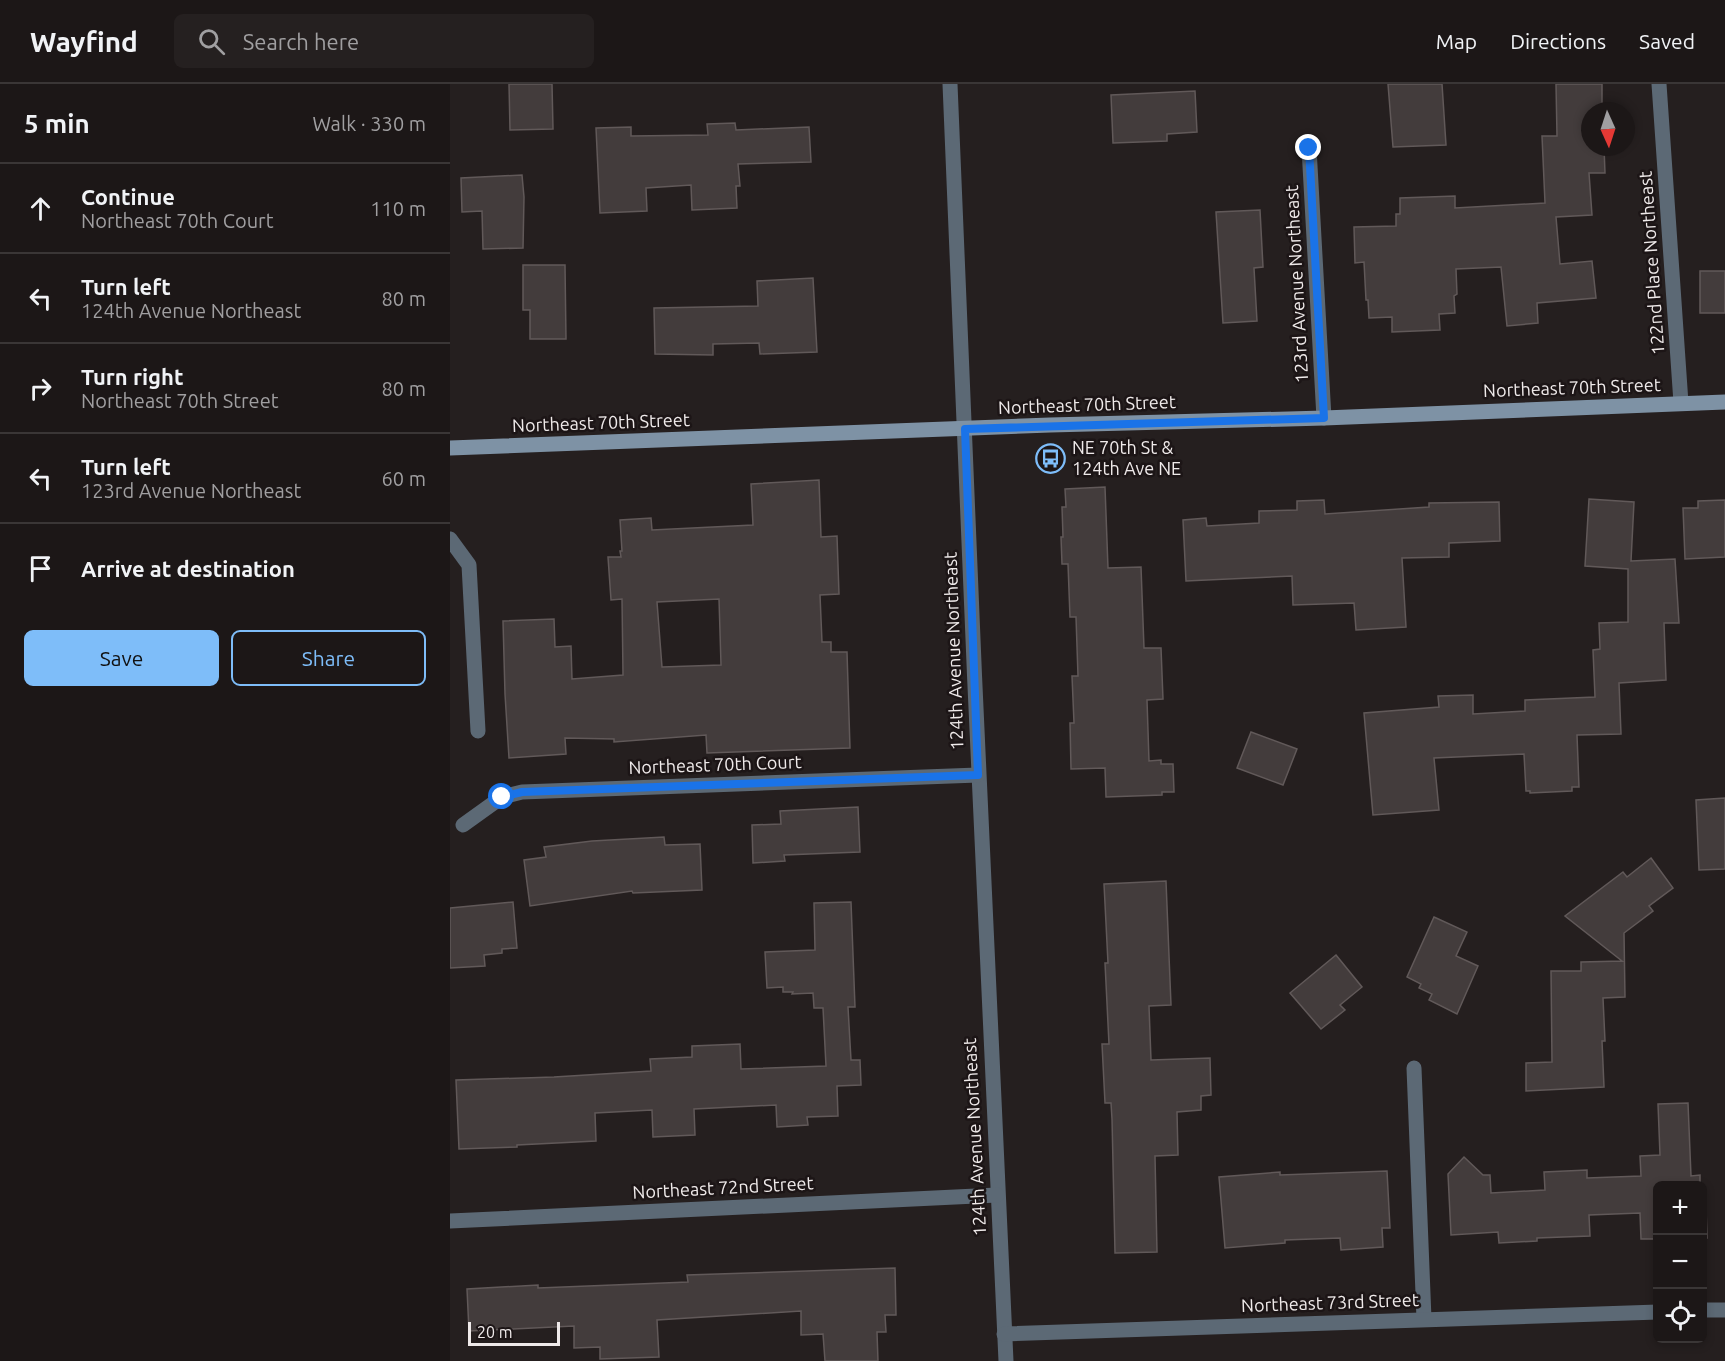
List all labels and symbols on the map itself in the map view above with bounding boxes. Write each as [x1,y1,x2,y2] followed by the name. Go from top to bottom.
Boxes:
[1581,102,1635,156] north arrow
[1295,134,1321,160] route end
[1635,171,1667,356] street label: 122nd Place Northeast
[1281,185,1311,384] street label: 123rd Avenue Northeast
[1483,374,1661,400] street label: Northeast 70th Street
[998,391,1176,417] street label: Northeast 70th Street
[512,409,690,435] street label: Northeast 70th Street
[1072,437,1181,478] place label: NE 70th St & 124th Ave NE
[1035,442,1067,474] bus stop icon: NE 70th St & 124th Ave NE
[940,552,966,750] street label: 124th Avenue Northeast
[628,751,802,777] street label: Northeast 70th Court
[488,783,514,809] route start
[959,1038,989,1237] street label: 124th Avenue Northeast
[632,1172,814,1202] street label: Northeast 72nd Street
[1241,1289,1419,1315] street label: Northeast 73rd Street
[468,1319,560,1346] scale bar

